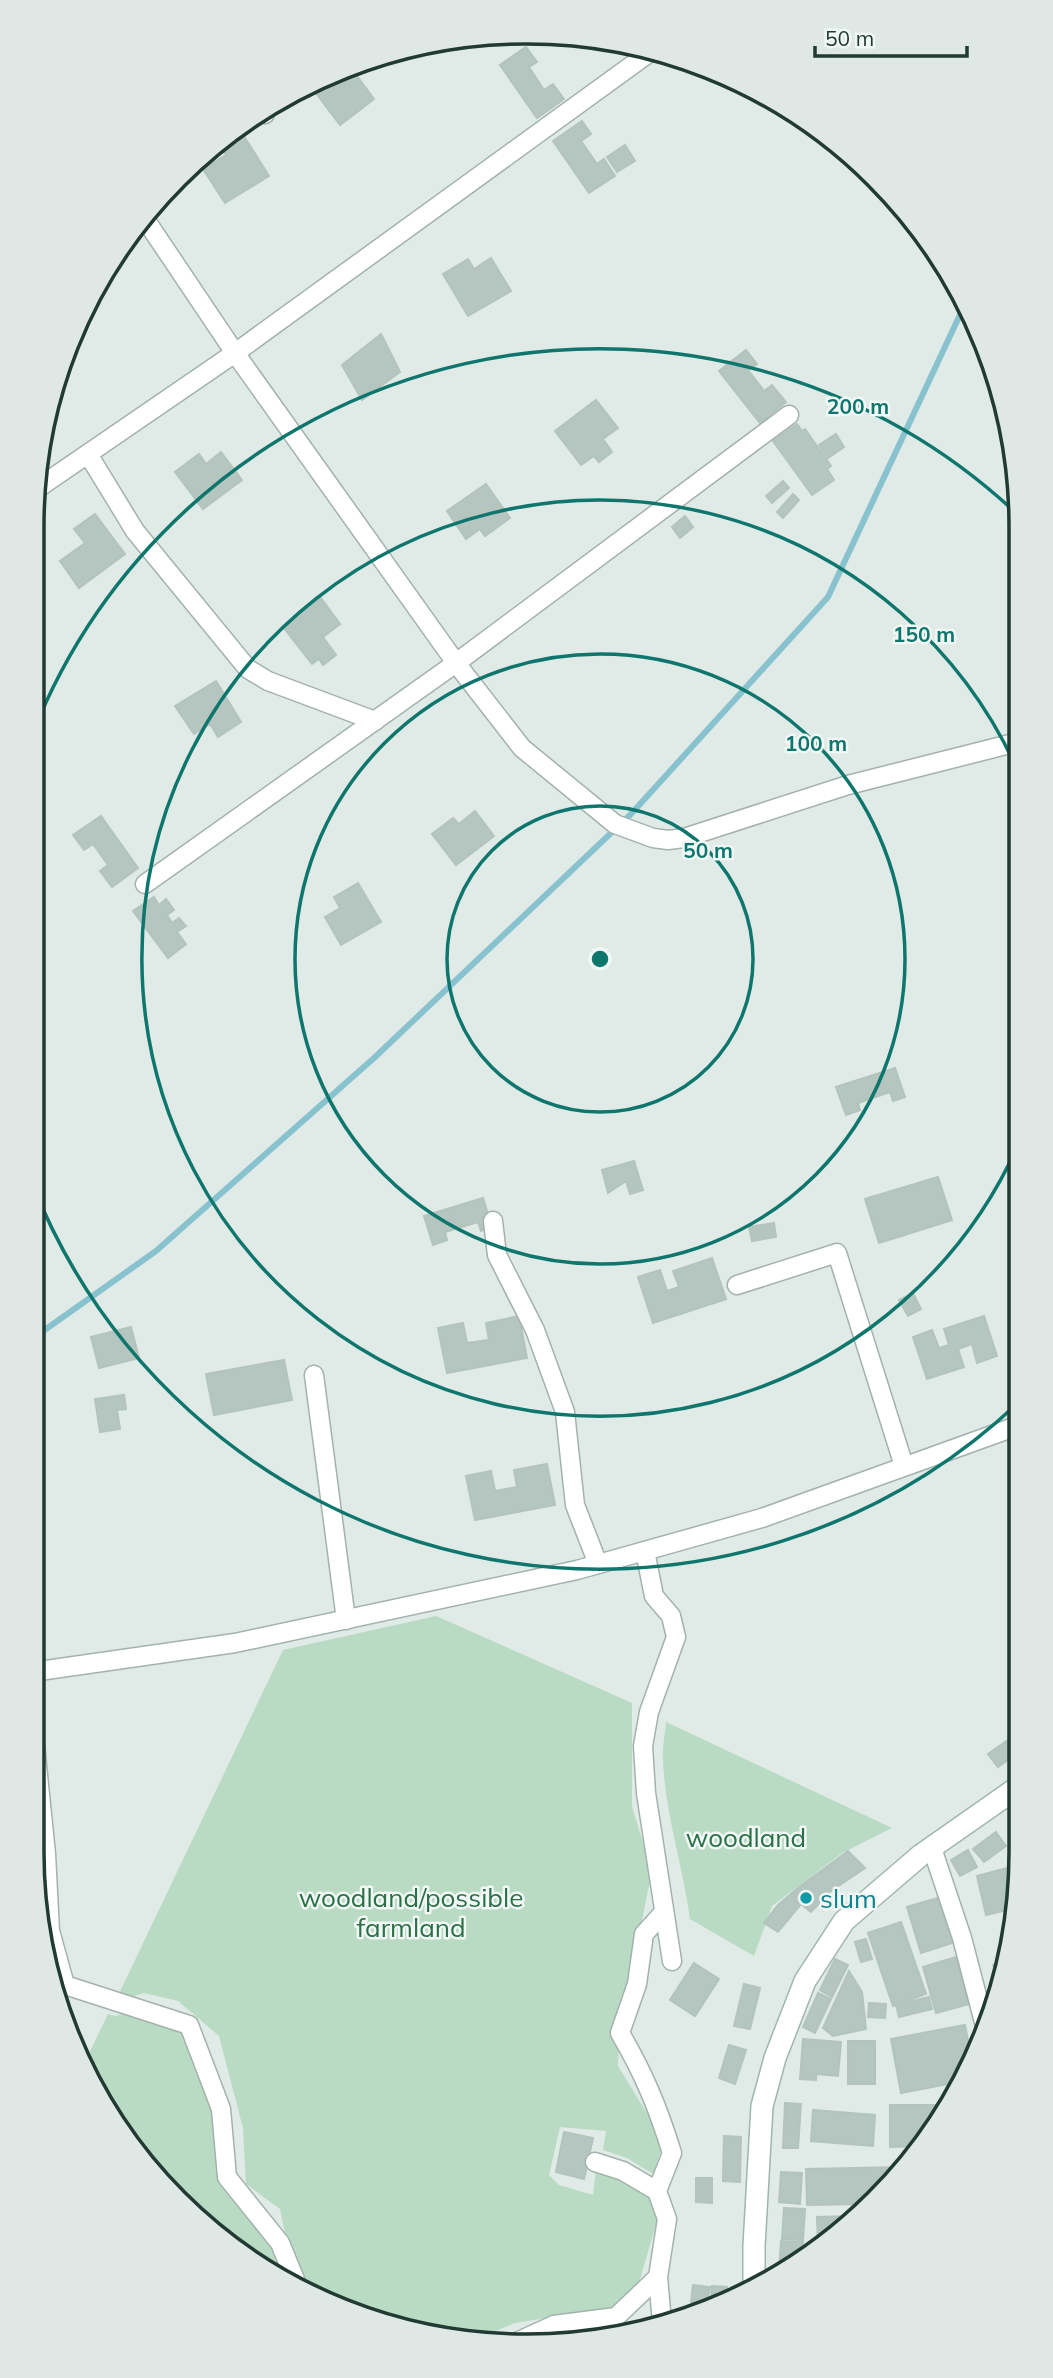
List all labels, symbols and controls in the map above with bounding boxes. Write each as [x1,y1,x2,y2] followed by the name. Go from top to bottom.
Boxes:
[815,14,967,58] scale bar
[825,25,874,51] text: 50 m
[827,393,889,419] text: 200 m
[893,621,955,647] text: 150 m
[785,730,847,756] text: 100 m
[683,837,733,863] text: 50 m
[588,947,612,971] centre of rings
[686,1821,806,1854] park label: woodland
[299,1881,523,1944] park label: woodland/possible farmland
[820,1882,877,1915] place label: slum
[798,1890,814,1906] marker: slum

